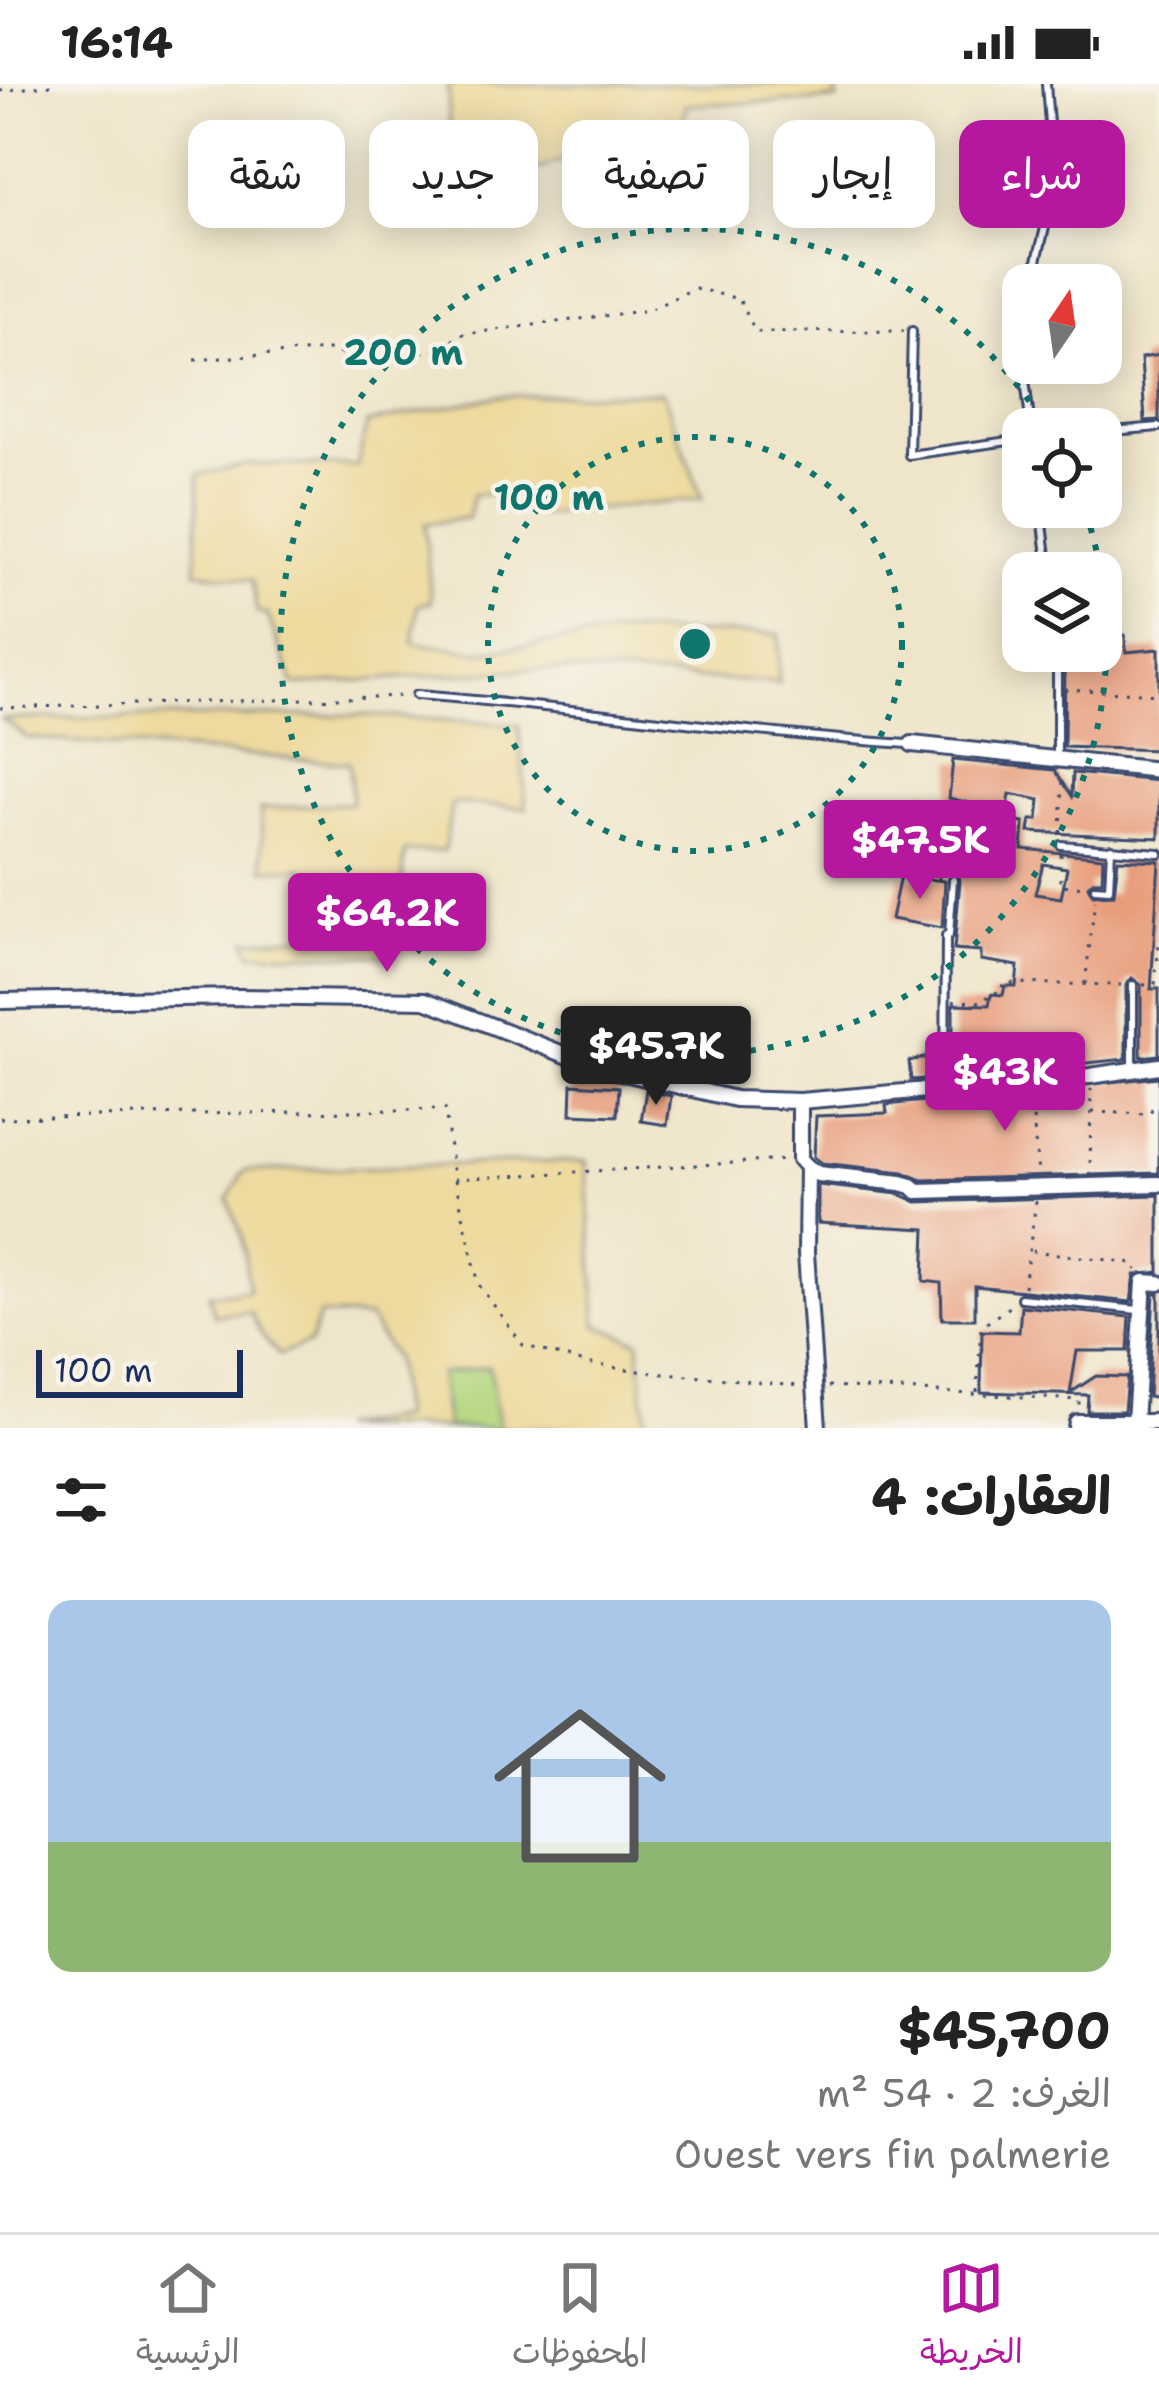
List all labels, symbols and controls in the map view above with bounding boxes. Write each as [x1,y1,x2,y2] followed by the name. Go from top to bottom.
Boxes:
[60,12,173,72] text: 16:14
[188,120,345,228] chip: شقة
[369,120,538,228] chip: جديد
[562,120,749,228] chip: تصفية
[773,120,935,228] chip: إيجار
[959,120,1125,228] chip: شراء
[1002,264,1122,384] north arrow
[1002,264,1122,672] map controls
[343,328,463,377] text: 200 m
[1002,408,1122,528] button: locate
[494,473,605,522] text: 100 m
[1002,552,1122,672] button: layers
[674,623,716,665] centre of rings
[822,800,1018,902] pin: $47.5K
[851,813,989,865] text: $47.5K
[289,873,485,975] pin: $64.2K
[315,886,459,938] text: $64.2K
[558,1006,754,1108] pin: $45.7K
[588,1019,724,1071] text: $45.7K
[934,1032,1076,1134] pin: $43K
[952,1045,1058,1097] text: $43K
[36,1344,243,1397] scale bar
[54,1348,153,1393] text: 100 m
[871,1462,1111,1530] text: العقارات: 4
[48,1467,114,1533] icon: filters
[472,1678,688,1894] icon: home
[897,1996,1111,2064] text: $45,700
[817,2067,1111,2119] text: الغرف: 2 · 54 m²
[674,2128,1111,2180] text: Ouest vers fin palmerie
[136,2255,240,2381] tab: الرئيسية
[512,2255,648,2381] tab: المحفوظات
[920,2255,1023,2381] tab: الخريطة

